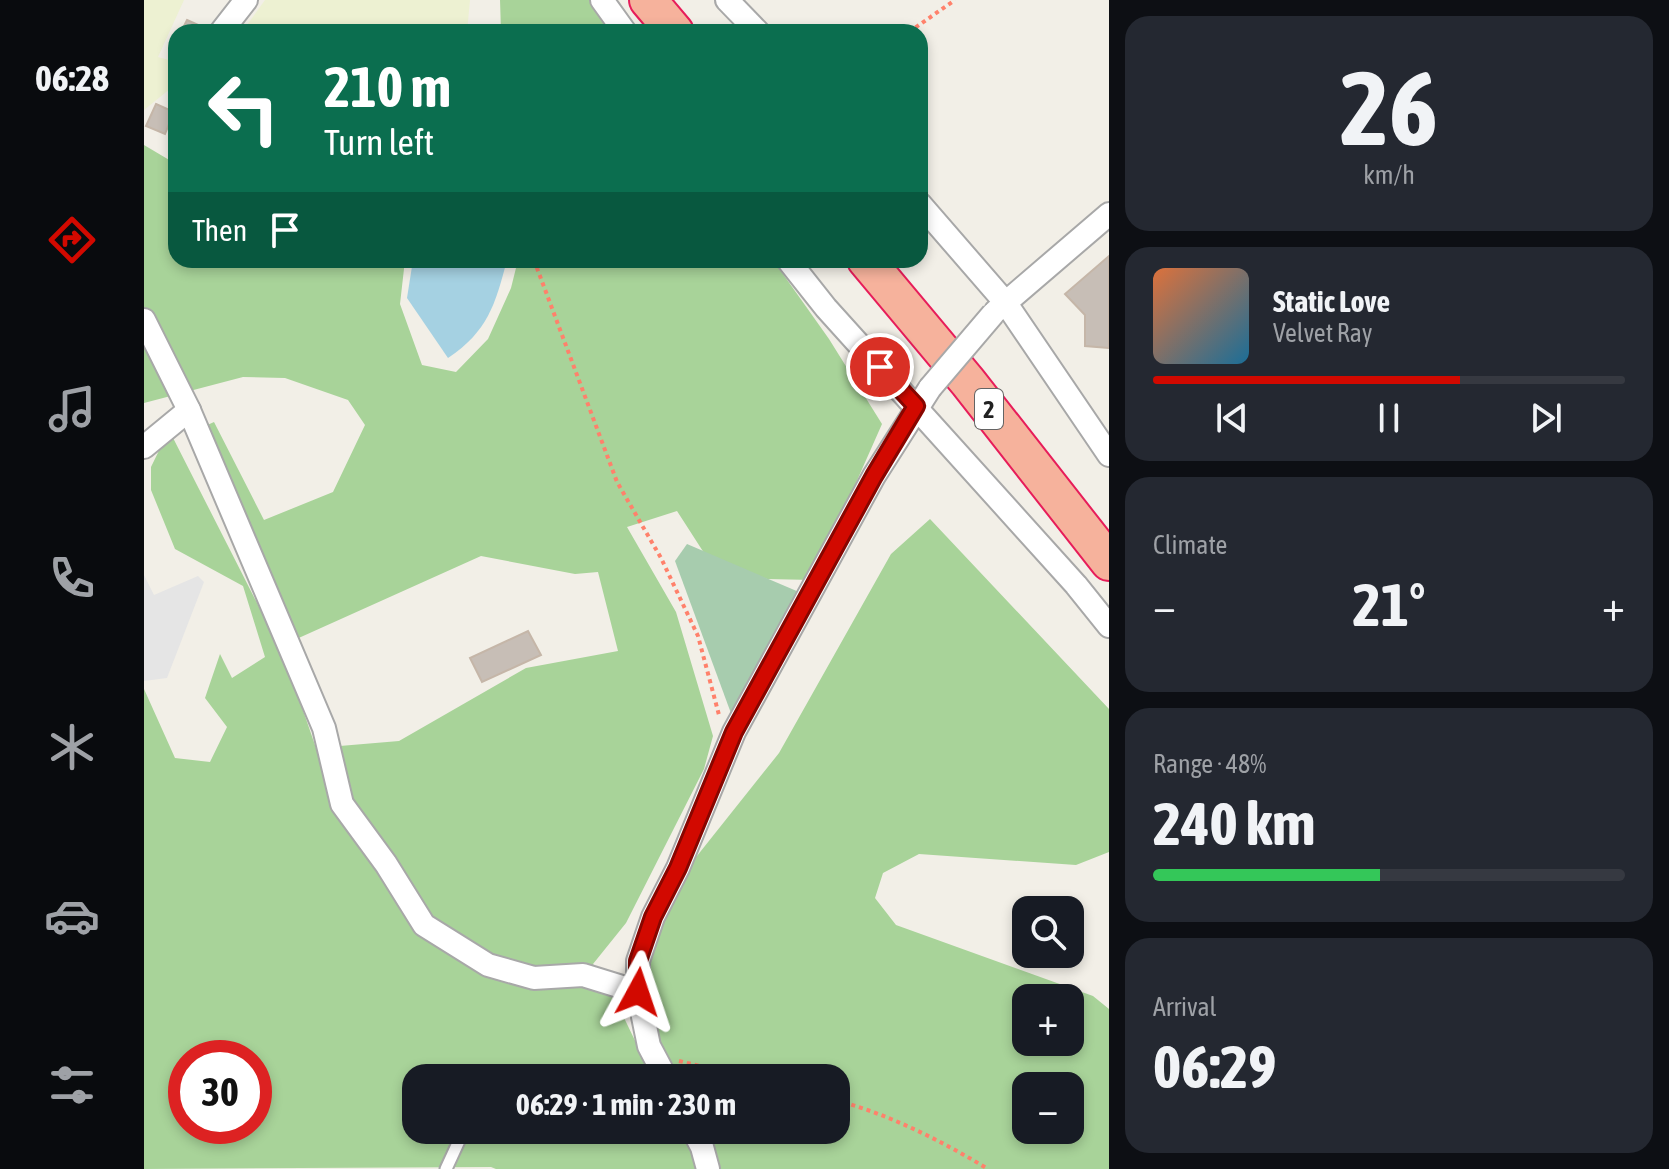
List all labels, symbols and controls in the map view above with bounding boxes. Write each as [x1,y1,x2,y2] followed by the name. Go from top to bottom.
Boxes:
[1340,48,1438,167] text: 26
[324,55,451,119] text: 210 m
[192,56,296,160] icon: left
[35,57,109,99] text: 06:28
[324,121,434,163] text: Turn left
[1363,160,1415,190] text: km/h
[263,208,307,252] icon: arrive
[44,212,100,268] icon: directions
[192,213,247,247] text: Then
[1273,284,1390,318] text: Static Love
[1273,318,1373,348] text: Velvet Ray
[846,333,914,401] pin
[858,345,902,389] icon: arrive
[44,381,100,437] icon: music
[975,389,1003,429] road number: 2
[1210,396,1254,440] icon: previous
[1367,396,1411,440] icon: pause
[1524,396,1568,440] icon: next
[1153,530,1227,560] text: Climate
[44,550,100,606] icon: phone
[1353,570,1425,639] text: 21°
[1153,580,1176,630] text: −
[1602,580,1625,630] text: +
[44,719,100,775] icon: climate
[1153,749,1266,779] text: Range · 48%
[1153,789,1315,858] text: 240 km
[44,888,100,944] icon: car
[1012,896,1084,1144] map controls
[1012,896,1084,968] button: search
[596,950,680,1034] position arrow
[1012,984,1084,1056] button: +
[1153,992,1217,1022] text: Arrival
[1153,1032,1276,1101] text: 06:29
[168,1040,272,1144] speed limit sign: 30
[44,1057,100,1113] icon: filters
[1012,1072,1084,1144] button: −
[516,1087,736,1121] text: 06:29 · 1 min · 230 m

